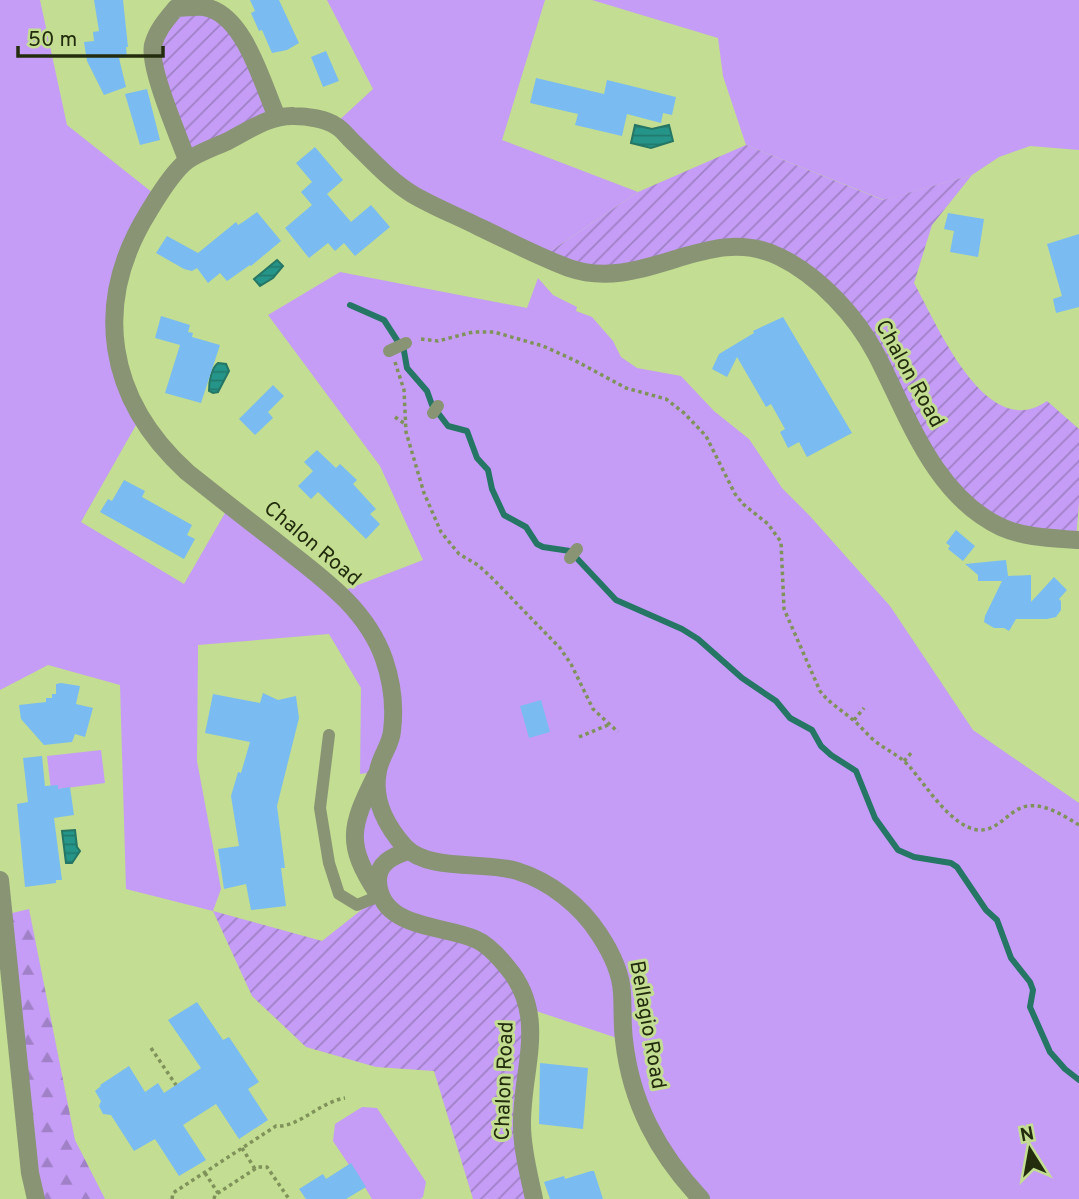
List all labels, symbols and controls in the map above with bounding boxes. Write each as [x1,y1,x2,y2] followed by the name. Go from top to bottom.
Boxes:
[18,14,163,58] scale bar
[28,27,77,54] text: 50 m
[868,315,950,433] street label: Chalon Road
[258,495,366,593] street label: Chalon Road
[622,959,672,1091] street label: Bellagio Road
[489,1021,521,1141] street label: Chalon Road
[995,1115,1065,1185] north arrow
[1018,1122,1036,1148] text: N

